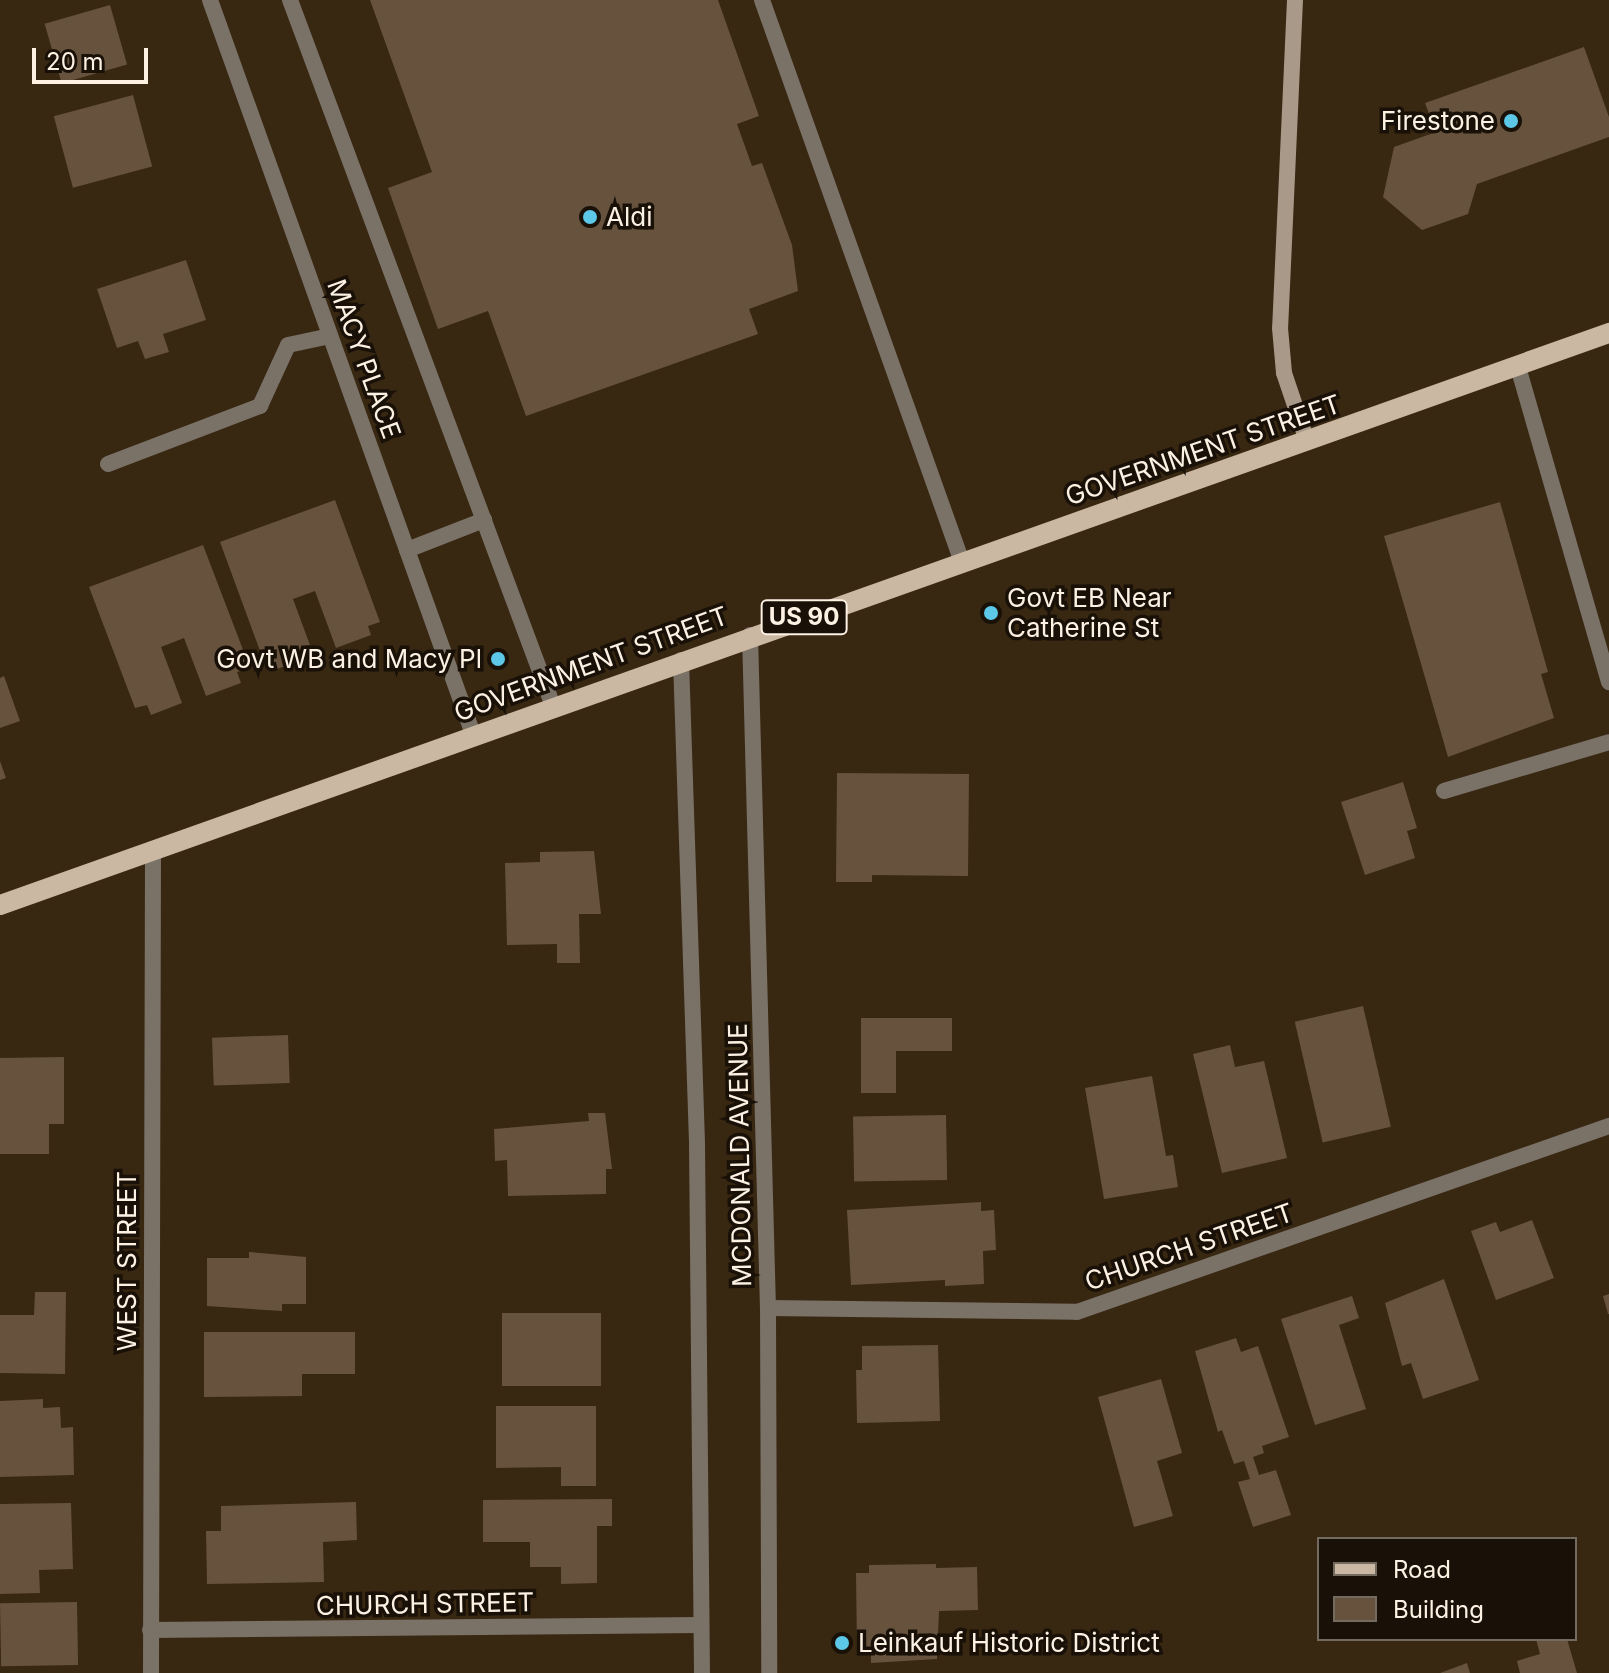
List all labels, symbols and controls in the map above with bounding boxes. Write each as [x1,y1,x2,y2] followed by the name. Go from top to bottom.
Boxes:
[36,32,152,82] scale bar
[46,47,104,76] text: 20 m
[1381,105,1495,137] place label: Firestone
[1502,112,1520,130] marker: Firestone
[606,201,652,233] place label: Aldi
[581,208,599,226] marker: Aldi
[321,275,407,443] street label: MACY PLACE
[1061,388,1345,512] street label: GOVERNMENT STREET
[1007,582,1172,644] place label: Govt EB Near Catherine St
[760,597,848,637] road number: US 90
[450,600,732,728] street label: GOVERNMENT STREET
[982,604,1000,622] marker: Govt EB Near Catherine St
[216,643,482,675] place label: Govt WB and Macy Pl
[489,650,507,668] marker: Govt WB and Macy Pl
[722,1023,758,1287] street label: MCDONALD AVENUE
[111,1171,143,1351] street label: WEST STREET
[1081,1197,1297,1297] street label: CHURCH STREET
[1317,1537,1577,1641] legend
[1393,1555,1451,1584] text: Road
[316,1586,534,1622] street label: CHURCH STREET
[1393,1595,1484,1624] text: Building
[858,1627,1160,1659] place label: Leinkauf Historic District
[833,1634,851,1652] marker: Leinkauf Historic District

